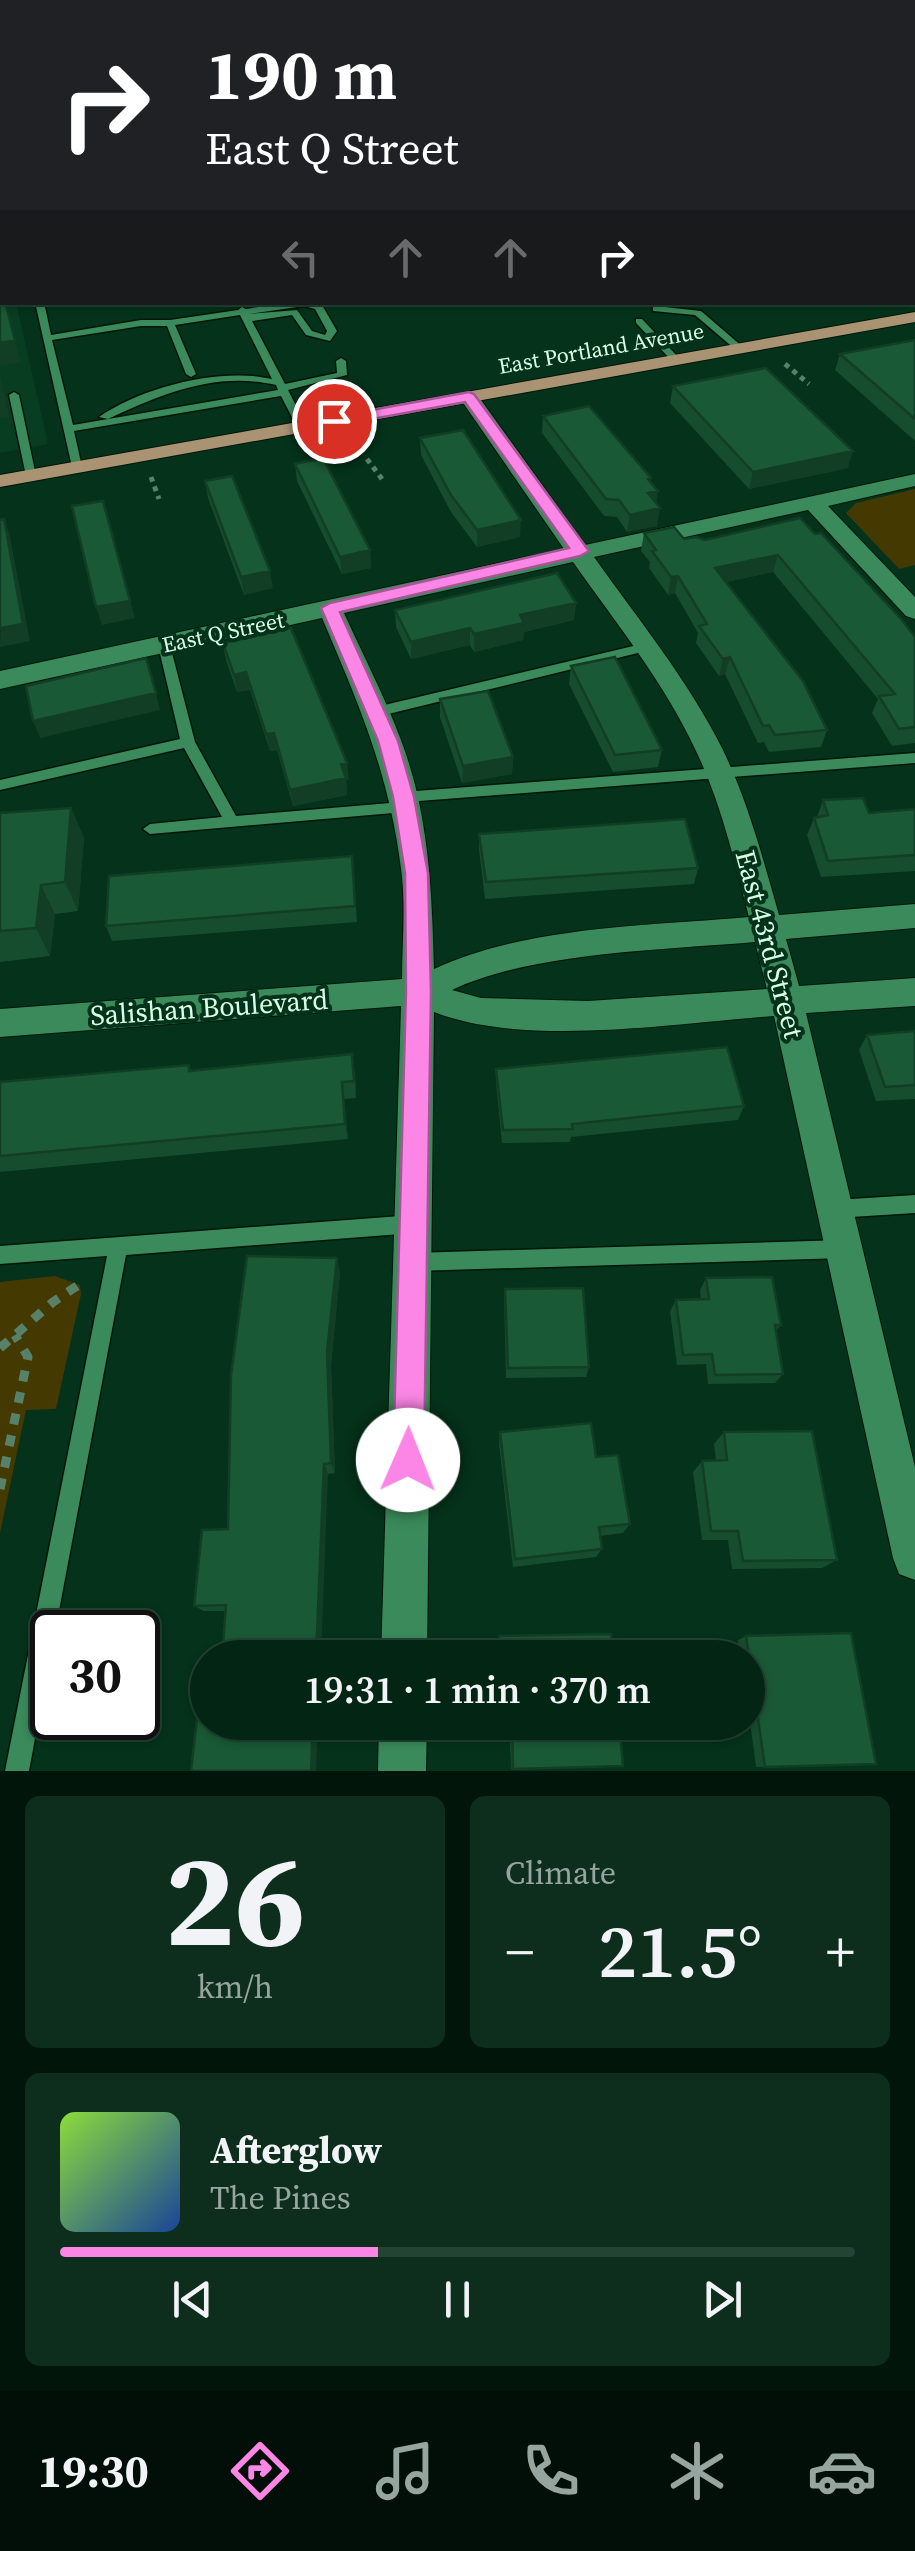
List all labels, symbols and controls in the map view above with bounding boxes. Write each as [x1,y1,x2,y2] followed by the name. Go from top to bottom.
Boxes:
[205,26,397,122] text: 190 m
[40,40,170,170] icon: right
[205,117,458,179] text: East Q Street
[273,230,328,285] icon: left
[378,230,433,285] icon: ahead
[483,230,538,285] icon: ahead
[588,230,643,285] icon: right
[496,315,706,381] street label: East Portland Avenue
[292,379,377,464] pin
[307,394,362,449] icon: arrive
[159,604,288,660] street label: East Q Street
[727,846,814,1043] street label: East 43rd Street
[89,980,329,1034] street label: Salishan Boulevard
[356,1408,460,1512] position arrow
[30,1610,160,1740] speed limit sign: 30
[304,1664,651,1716] text: 19:31 · 1 min · 370 m
[165,1810,305,1989] text: 26
[505,1851,616,1895] text: Climate
[598,1899,762,2002] text: 21.5°
[505,1914,534,1989] text: −
[826,1914,855,1989] text: +
[197,1965,273,2009] text: km/h
[210,2124,382,2176] text: Afterglow
[210,2176,351,2220] text: The Pines
[165,2272,220,2327] icon: previous
[430,2272,485,2327] icon: pause
[695,2272,750,2327] icon: next
[225,2436,295,2506] icon: directions
[370,2436,440,2506] icon: music
[516,2436,586,2506] icon: phone
[662,2436,732,2506] icon: climate
[807,2436,877,2506] icon: car
[38,2440,149,2502] text: 19:30

